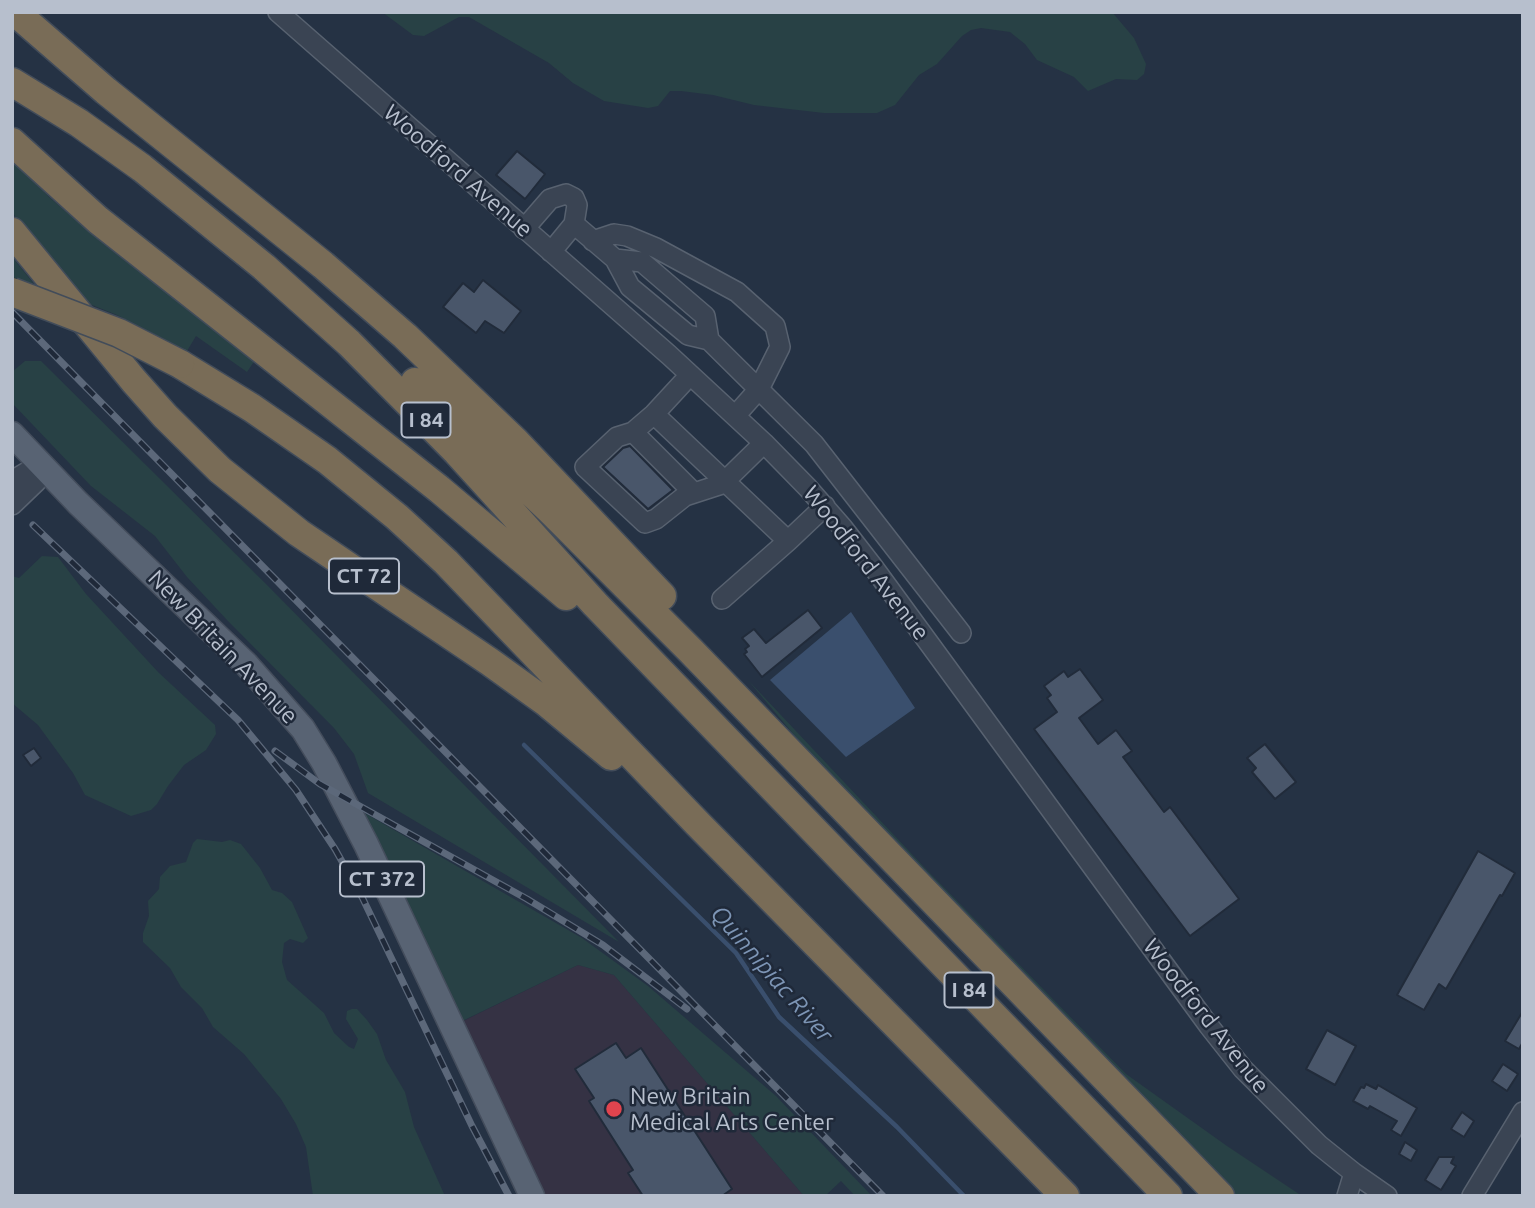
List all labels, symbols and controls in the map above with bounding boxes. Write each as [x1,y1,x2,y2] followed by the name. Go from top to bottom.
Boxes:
[378,99,538,243] street label: Woodford Avenue
[402,402,450,438] road number: I 84
[797,480,935,646] street label: Woodford Avenue
[329,558,399,594] road number: CT 72
[142,564,304,730] street label: New Britain Avenue
[340,862,424,896] road number: CT 372
[705,900,839,1048] water label: Quinnipiac River
[1137,933,1275,1099] street label: Woodford Avenue
[944,972,993,1007] road number: I 84
[630,1082,834,1136] place label: New Britain Medical Arts Center
[604,1099,624,1119] marker: New Britain Medical Arts Center

